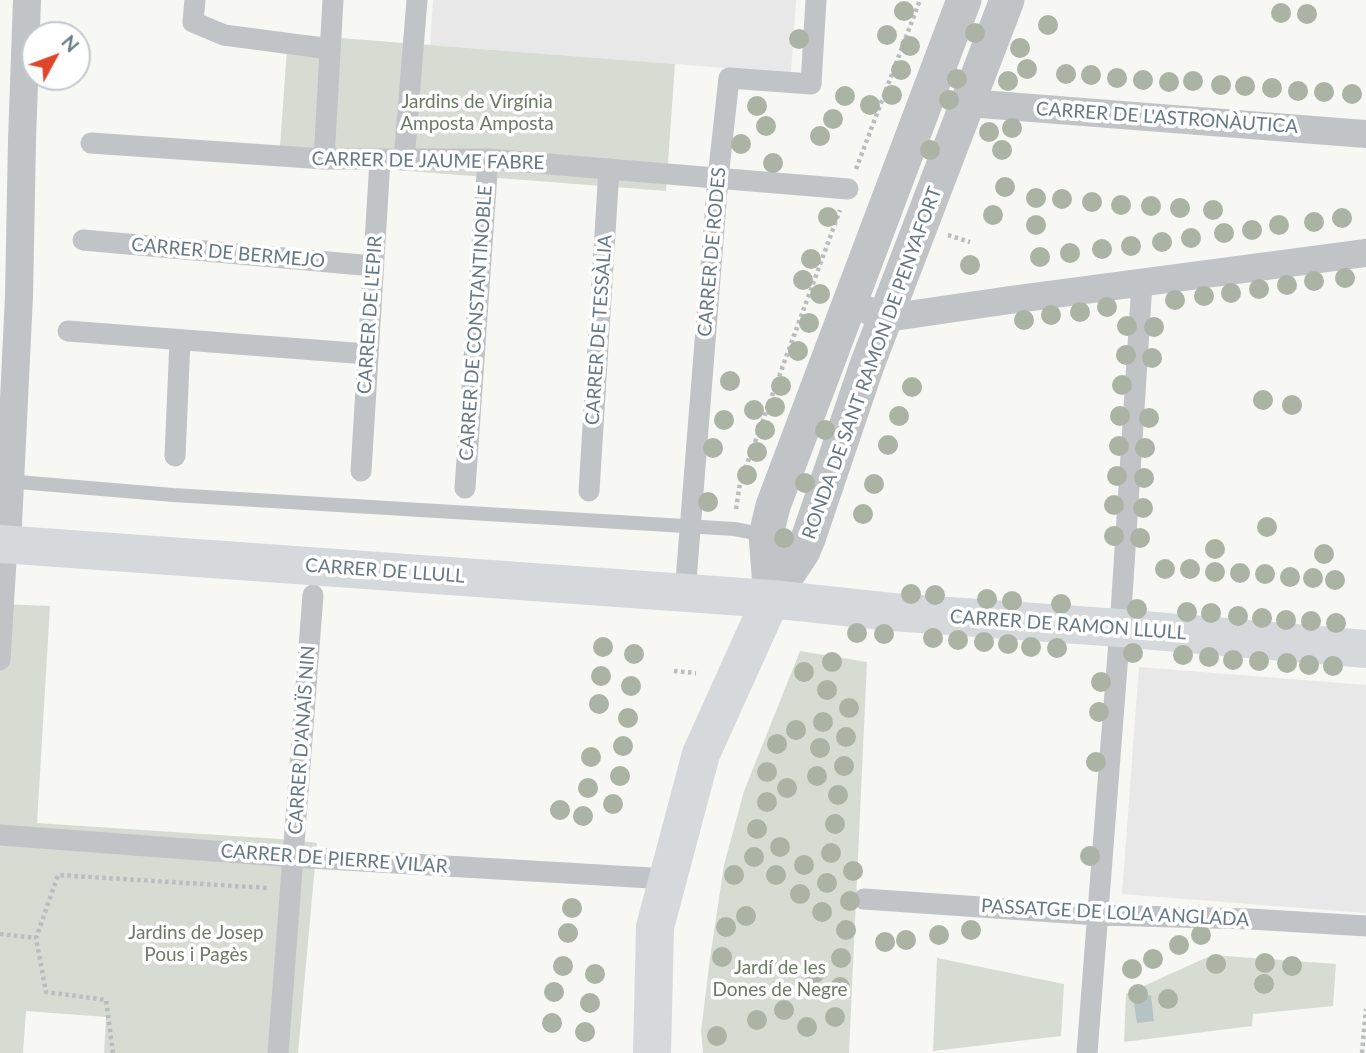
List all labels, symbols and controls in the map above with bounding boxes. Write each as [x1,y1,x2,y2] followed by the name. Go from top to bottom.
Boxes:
[21,21,91,91] north arrow
[57,30,84,56] text: N
[400,91,554,135] park label: Jardins de Virgínia Amposta Amposta
[1035,97,1299,139] street label: CARRER DE L'ASTRONÀUTICA
[311,148,545,174] street label: CARRER DE JAUME FABRE
[693,166,731,338] street label: CARRER DE RODES
[455,184,497,462] street label: CARRER DE CONSTANTINOBLE
[797,184,947,542] street label: RONDA DE SANT RAMON DE PENYAFORT
[130,233,326,273] street label: CARRER DE BERMEJO
[581,234,617,426] street label: CARRER DE TESSÀLIA
[353,235,387,395] street label: CARRER DE L'EPIR
[304,554,466,588] street label: CARRER DE LLULL
[949,605,1187,645] street label: CARRER DE RAMON LLULL
[284,645,320,835] street label: CARRER D'ANAÏS NIN
[220,840,448,878] street label: CARRER DE PIERRE VILAR
[980,895,1250,931] street label: PASSATGE DE LOLA ANGLADA
[128,922,264,966] park label: Jardins de Josep Pous i Pagès
[712,957,848,1001] park label: Jardí de les Dones de Negre

